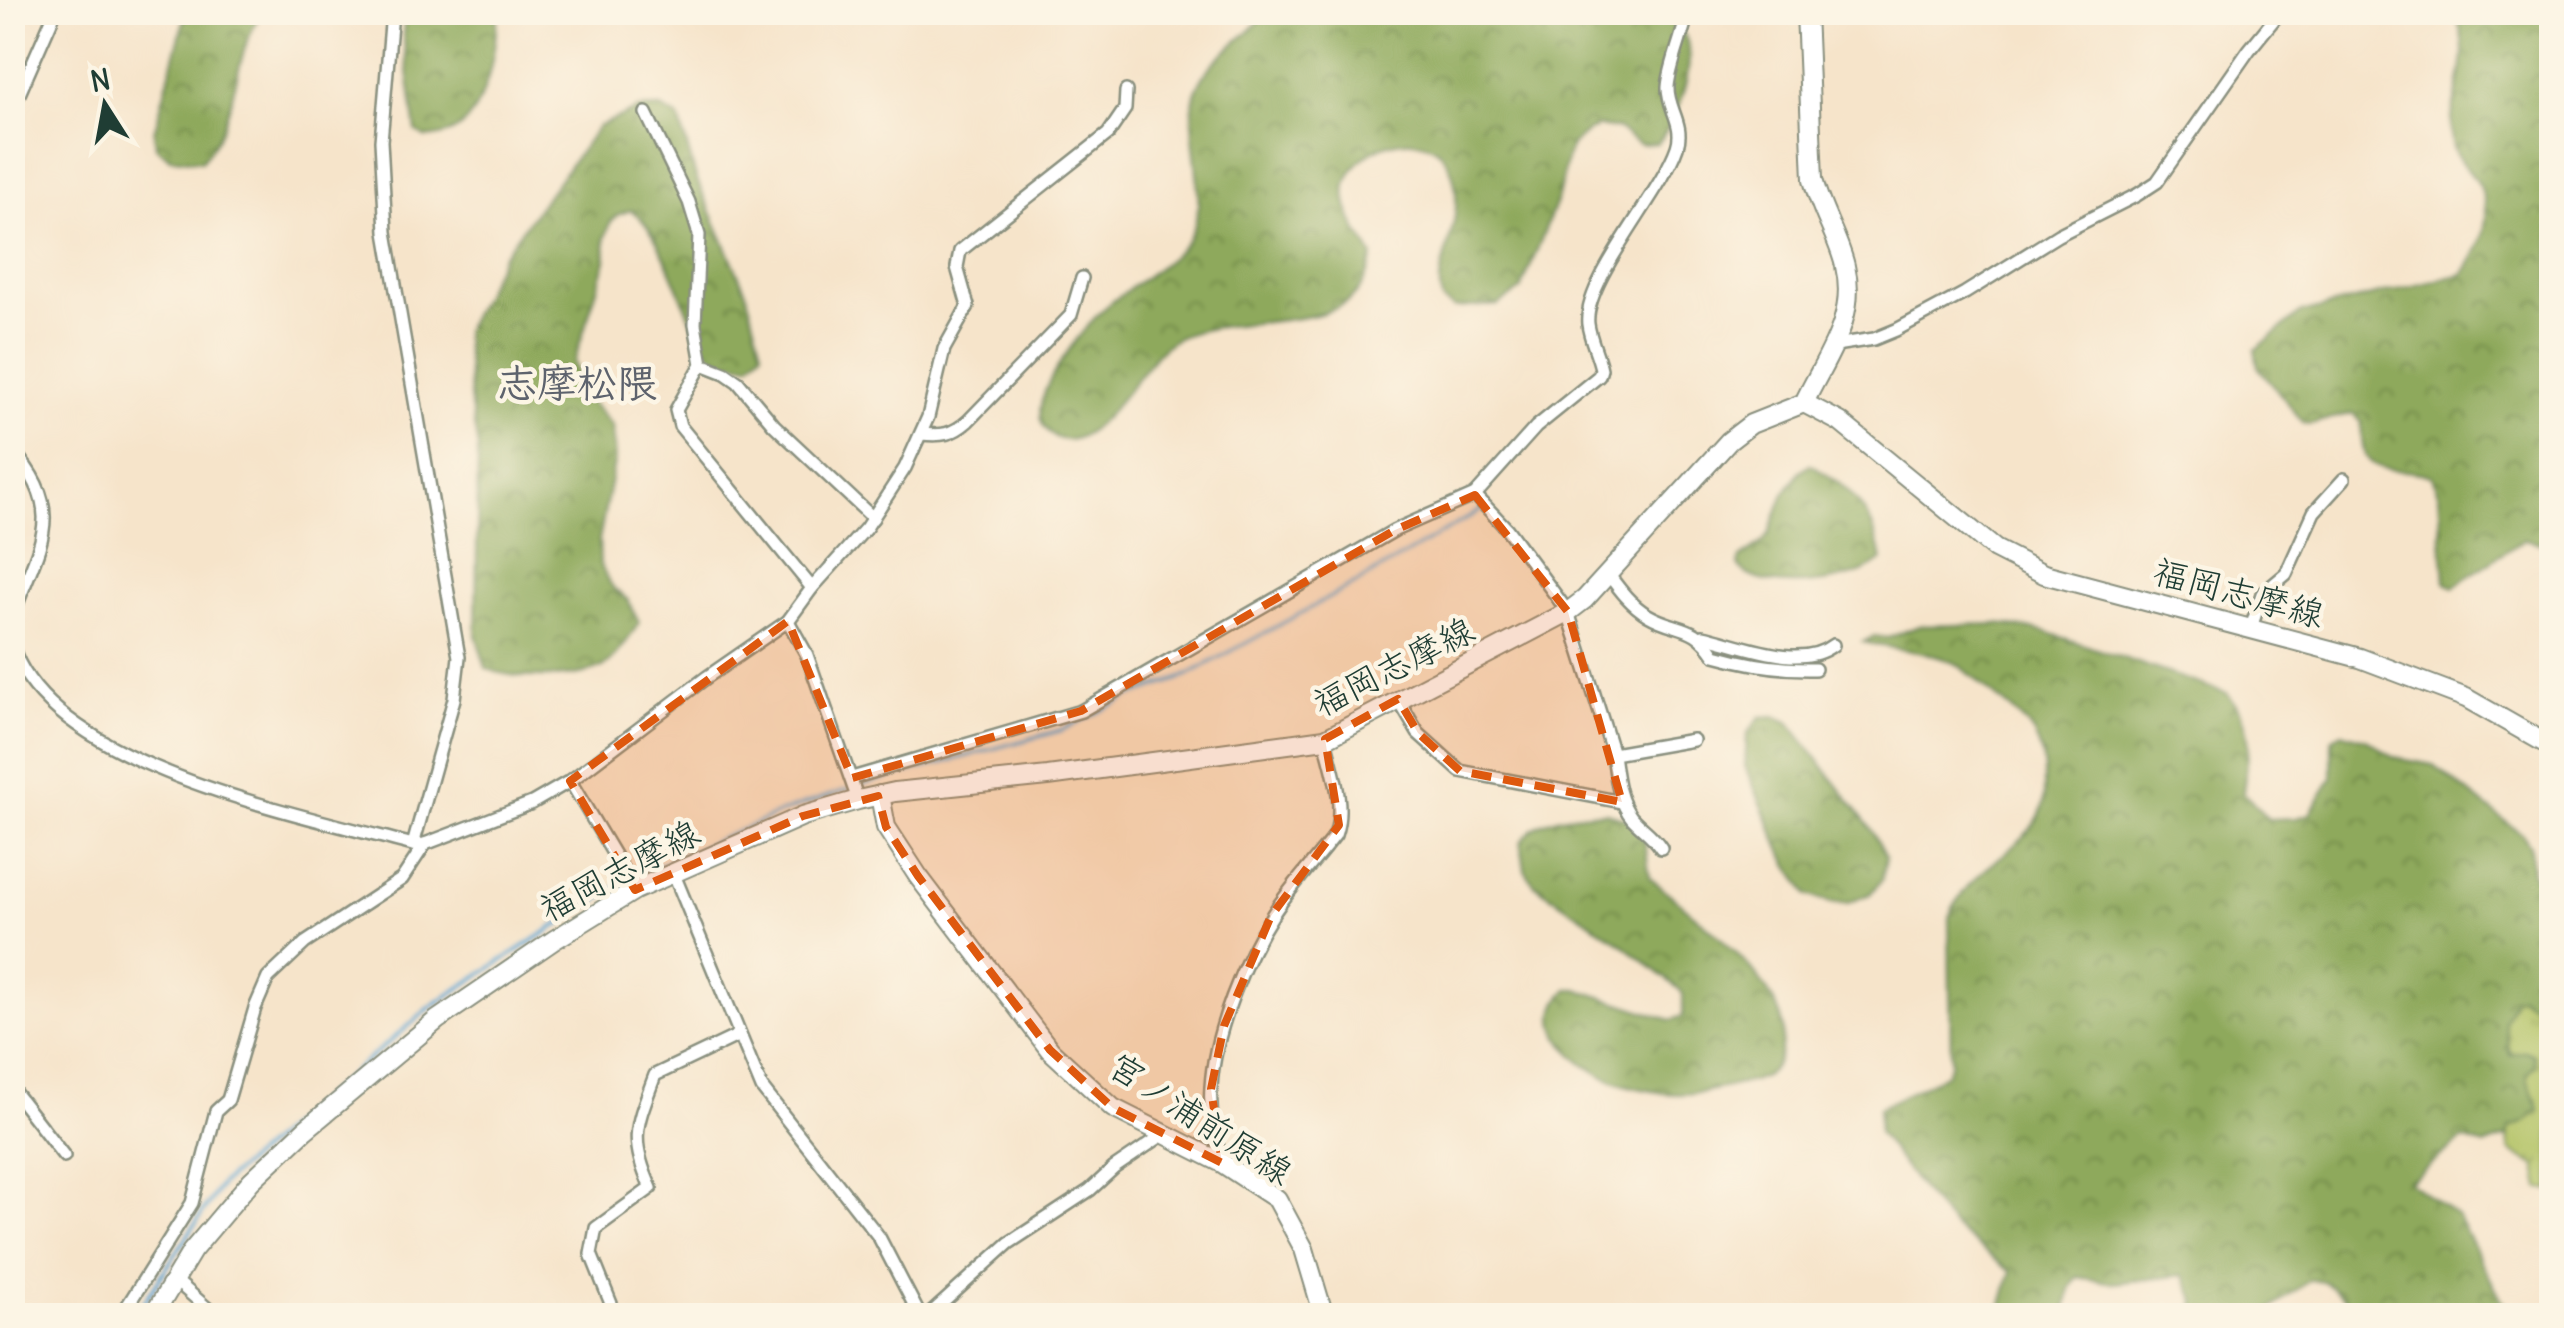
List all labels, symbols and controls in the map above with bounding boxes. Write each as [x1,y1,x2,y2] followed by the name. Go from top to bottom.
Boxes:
[55,55,155,155] north arrow
[87,61,113,100] text: N
[497,358,657,408] district label: 志摩松隈
[2149,548,2329,636] street label: 福岡志摩線
[1305,607,1481,725] street label: 福岡志摩線
[531,809,707,931] street label: 福岡志摩線
[1101,1042,1301,1194] street label: 宮ノ浦前原線

